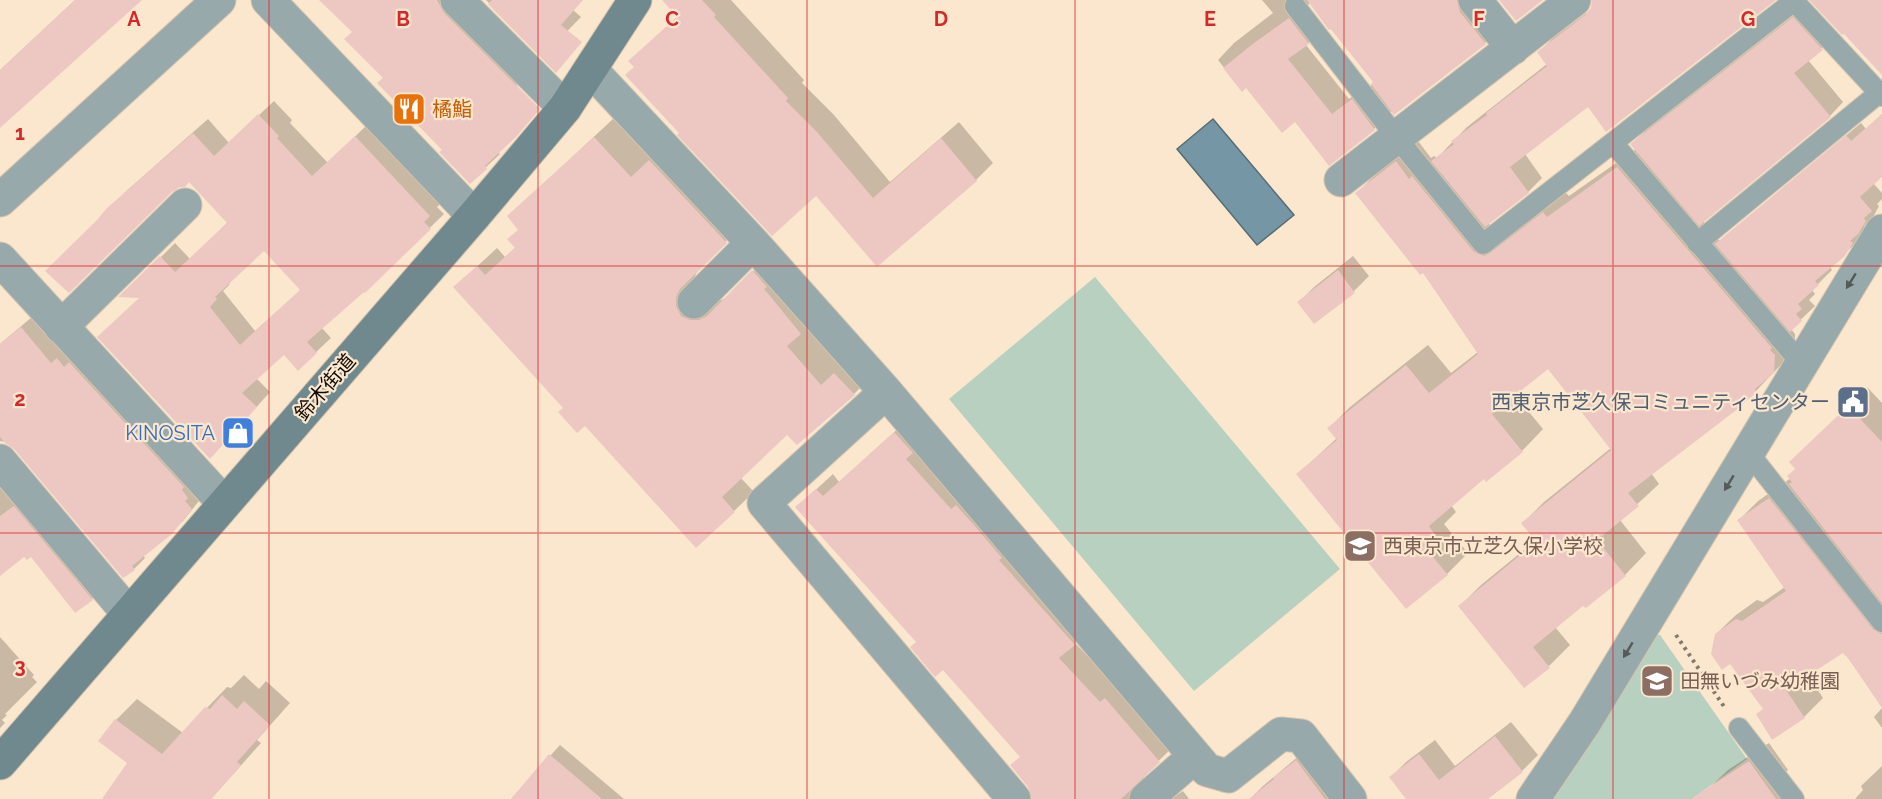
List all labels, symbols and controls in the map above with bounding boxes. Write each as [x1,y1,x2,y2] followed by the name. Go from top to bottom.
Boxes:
[127,7,141,31] text: A
[396,7,410,31] text: B
[665,7,679,31] text: C
[934,7,948,31] text: D
[1204,7,1216,31] text: E
[1473,7,1485,31] text: F
[1741,7,1755,31] text: G
[391,91,427,127] restaurant icon: 橘鮨
[432,97,472,121] place label: 橘鮨
[15,121,25,145] text: 1
[1846,273,1857,289] one-way arrow
[290,349,360,425] street label: 鈴木街道
[1835,384,1871,420] public building icon: 西東京市芝久保コミュニティセンター
[14,387,26,411] text: 2
[1491,390,1830,414] place label: 西東京市芝久保コミュニティセンター
[220,415,256,451] shop icon: KINOSITA
[125,421,215,445] place label: KINOSITA
[1723,475,1734,491] one-way arrow
[1342,528,1378,564] school or university icon: 西東京市立芝久保小学校
[1383,534,1603,558] place label: 西東京市立芝久保小学校
[1622,642,1633,658] one-way arrow
[14,654,26,678] text: 3
[1639,663,1675,699] school or university icon: 田無いづみ幼稚園
[1680,669,1840,693] place label: 田無いづみ幼稚園

